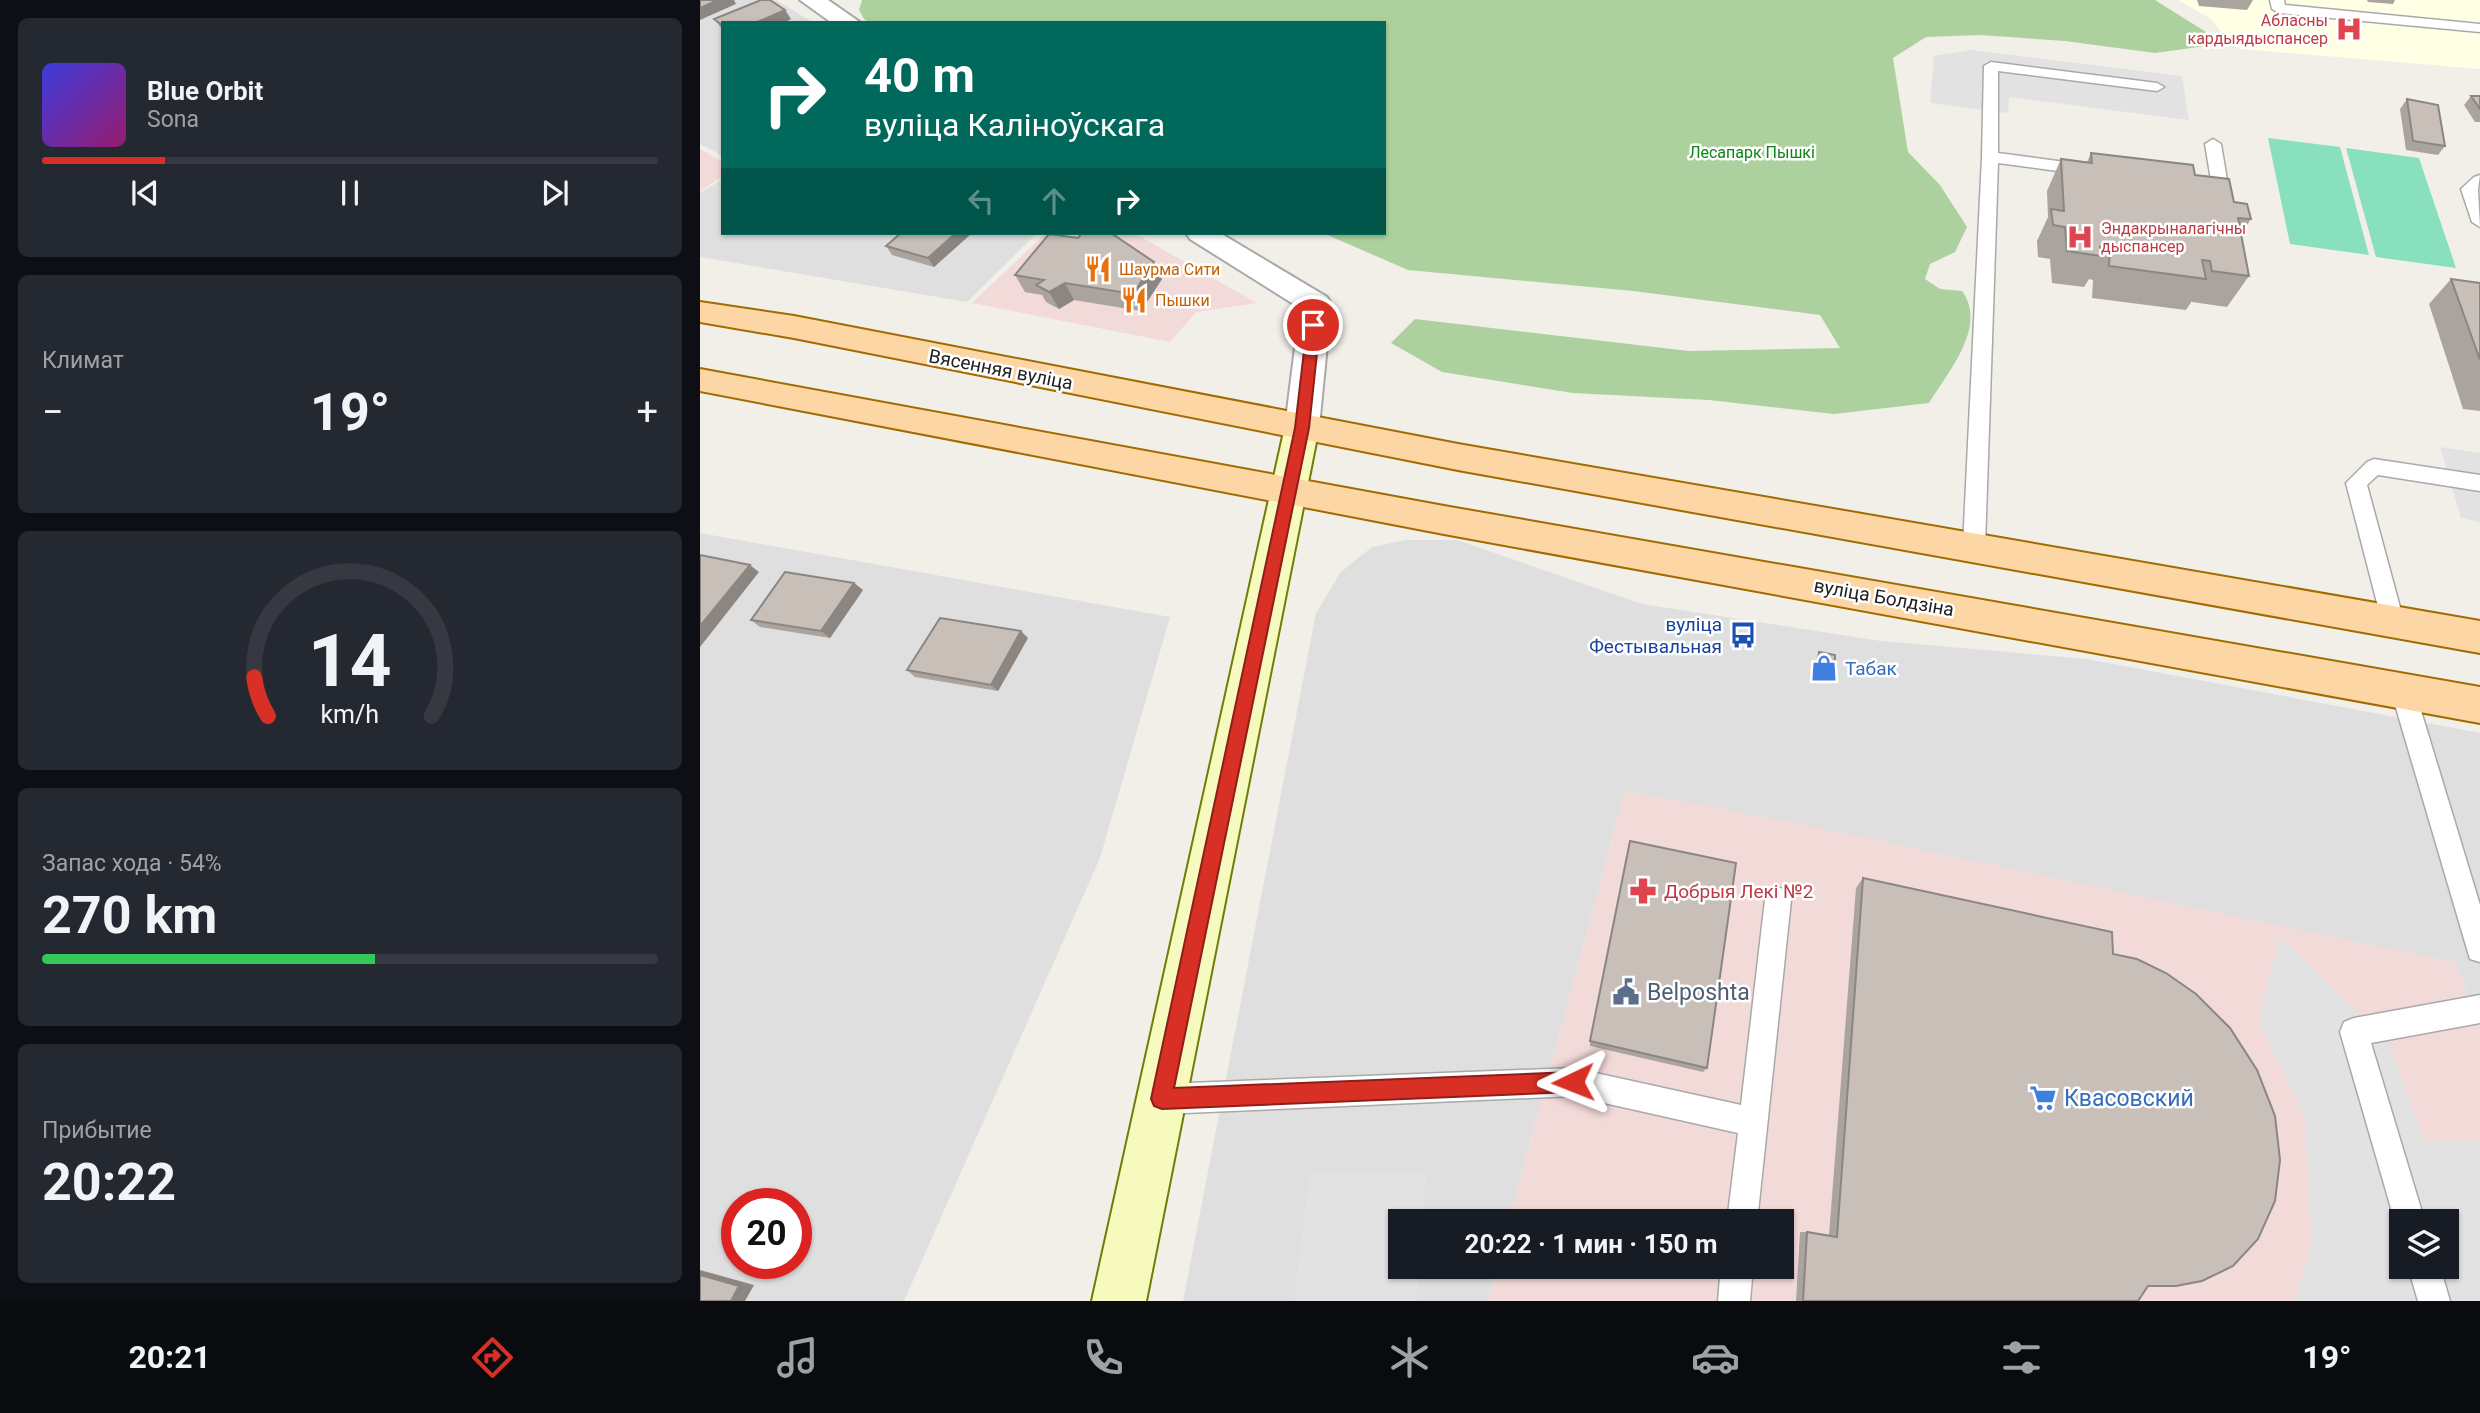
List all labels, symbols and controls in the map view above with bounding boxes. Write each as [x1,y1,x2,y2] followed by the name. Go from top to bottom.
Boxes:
[2187,11,2328,48] place label: Абласны кардыядыспансер
[2334,14,2364,44] hospital icon: Абласны кардыядыспансер
[864,47,975,104] text: 40 m
[749,49,840,140] icon: right
[147,76,263,106] text: Blue Orbit
[147,106,199,133] text: Sona
[864,106,1165,144] text: вуліца Каліноўскага
[1689,143,1815,162] park label: Лесапарк Пышкі
[126,174,164,212] icon: previous
[331,174,369,212] icon: pause
[536,174,574,212] icon: next
[962,182,1000,220] icon: left
[1035,182,1073,220] icon: ahead
[1108,182,1146,220] icon: right
[2101,219,2246,256] place label: Эндакрыналагічны дыспансер
[2065,222,2095,252] hospital icon: Эндакрыналагічны дыспансер
[1083,254,1113,284] restaurant icon: Шаурма Сити
[1119,260,1220,279] place label: Шаурма Сити
[1119,285,1149,315] restaurant icon: Пышки
[1155,291,1210,310] place label: Пышки
[1283,295,1343,355] pin
[1294,306,1332,344] icon: arrive
[927,344,1075,395] street label: Вясенняя вуліца
[42,347,124,374] text: Климат
[310,382,390,443] text: 19°
[42,390,64,434] text: −
[636,390,658,434] text: +
[1812,574,1956,621] street label: вуліца Болдзіна
[1589,613,1722,658] place label: вуліца Фестывальная
[308,619,392,705] text: 14
[1728,620,1758,650] bus stop icon: вуліца Фестывальная
[1809,653,1839,683] shop icon: Табак
[1845,657,1897,680] place label: Табак
[321,700,379,729] text: km/h
[42,850,222,877] text: Запас хода · 54%
[1628,876,1658,906] pharmacy icon: Добрыя Лекі №2
[1664,880,1813,903] place label: Добрыя Лекі №2
[42,885,217,946] text: 270 km
[1611,977,1641,1007] public building icon: Belposhta
[1647,979,1750,1006] place label: Belposhta
[1536,1045,1610,1119] position arrow
[2028,1083,2058,1113] supermarket icon: Квасовский
[2064,1085,2194,1112] place label: Квасовский
[42,1117,152,1144] text: Прибытие
[42,1152,176,1213] text: 20:22
[721,1188,812,1279] speed limit sign: 20
[2389,1209,2459,1279] map controls
[2389,1209,2459,1279] button: layers
[1465,1229,1717,1259] text: 20:22 · 1 мин · 150 m
[468,1333,517,1382] icon: directions
[773,1333,822,1382] icon: music
[1079,1333,1128,1382] icon: phone
[1385,1333,1434,1382] icon: climate
[1691,1333,1740,1382] icon: car
[1997,1333,2046,1382] icon: filters
[128,1338,211,1376] text: 20:21
[2302,1338,2352,1376] text: 19°

